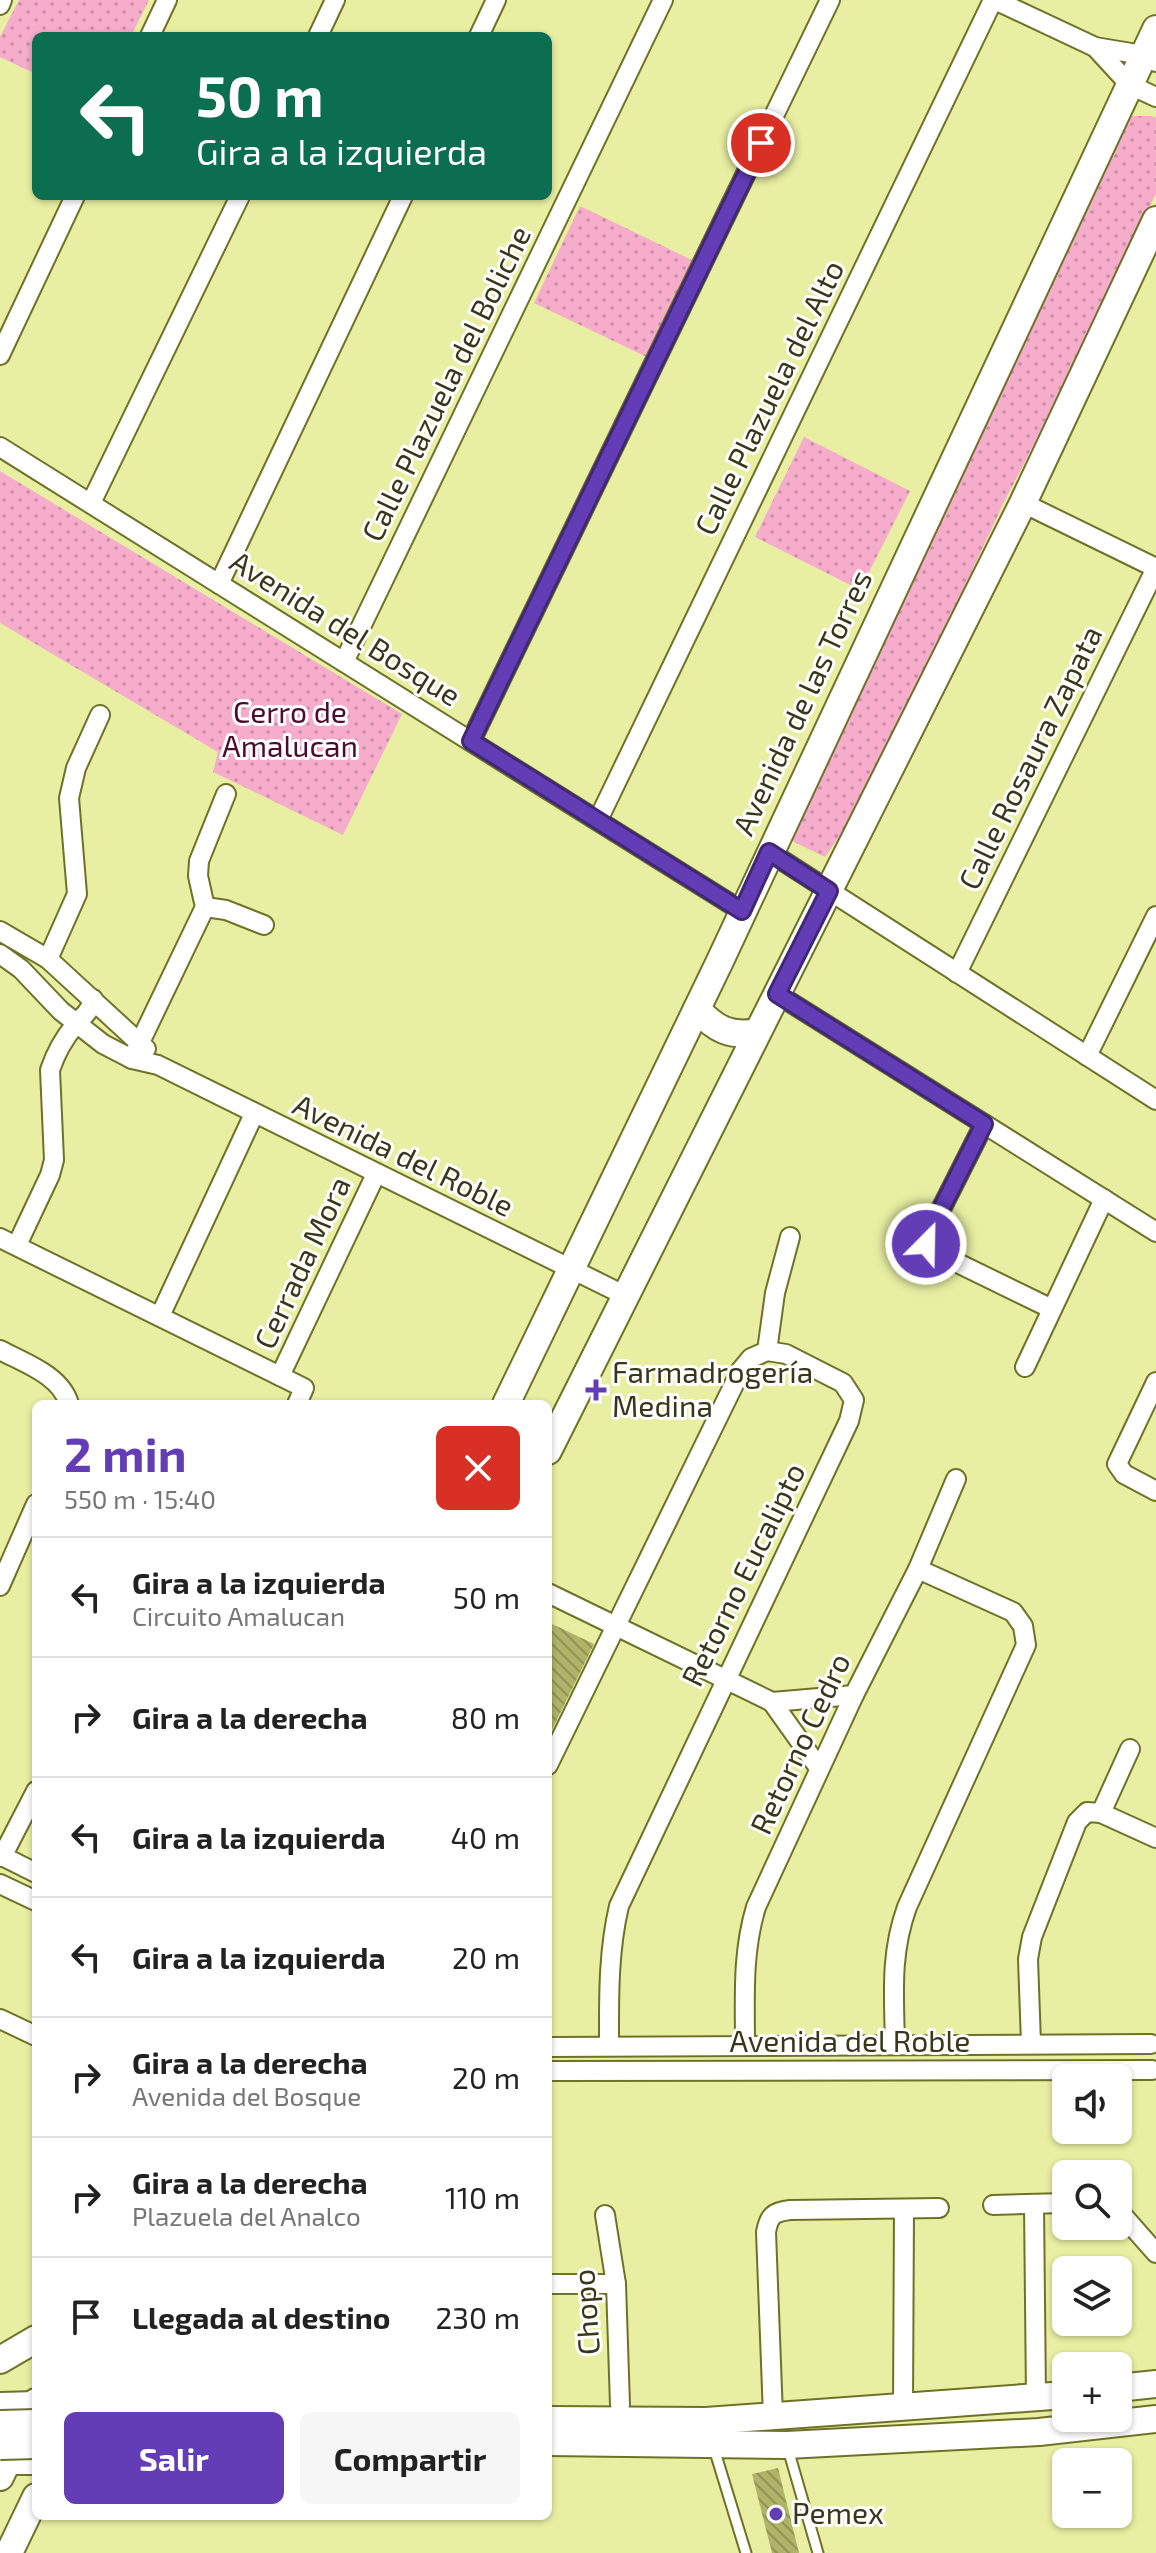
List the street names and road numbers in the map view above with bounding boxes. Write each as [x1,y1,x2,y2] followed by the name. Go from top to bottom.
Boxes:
[353,220,537,547] street label: Calle Plazuela del Boliche
[686,254,850,540] street label: Calle Plazuela del Alto
[224,542,468,713] street label: Avenida del Bosque
[724,564,878,840] street label: Avenida de las Torres
[950,619,1109,895] street label: Calle Rosaura Zapata
[288,1085,520,1223] street label: Avenida del Roble
[246,1170,357,1354] street label: Cerrada Mora
[673,1457,812,1691] street label: Retorno Eucalipto
[742,1647,857,1839] street label: Retorno Cedro
[730,2022,970,2058] street label: Avenida del Roble
[564,2268,606,2356] street label: Chopo

